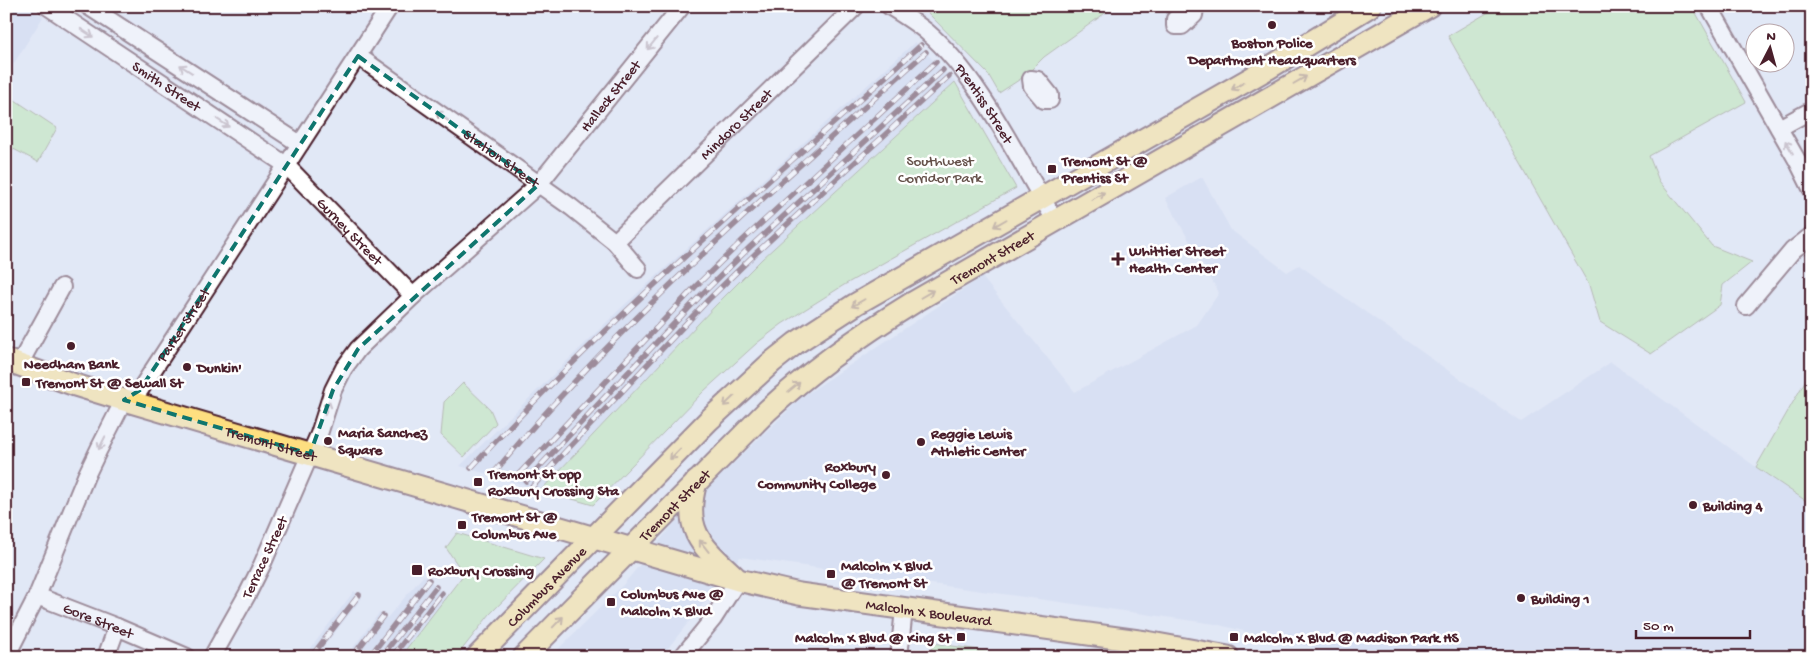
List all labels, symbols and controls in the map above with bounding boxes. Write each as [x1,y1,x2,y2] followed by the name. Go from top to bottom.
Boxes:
[1266,19,1278,31] marker: Boston Police Department Headquarters
[1746,22,1796,72] north arrow
[80,28,94,38] one-way arrow
[1766,29,1777,46] text: N
[1186,35,1357,70] place label: Boston Police Department Headquarters
[646,37,657,50] one-way arrow
[577,56,647,136] street label: Halleck Street
[128,58,205,118] street label: Smith Street
[949,60,1017,149] street label: Prentiss Street
[179,64,193,75] one-way arrow
[1292,75,1307,85] one-way arrow
[1232,81,1246,91] one-way arrow
[697,85,778,165] street label: Mindoro Street
[435,111,449,121] one-way arrow
[216,118,230,128] one-way arrow
[459,126,544,194] street label: Station Street
[1784,140,1794,154] one-way arrow
[898,153,983,188] park label: Southwest Corridor Park
[1061,153,1148,188] place label: Tremont St @ Prentiss St
[1046,163,1058,175] marker: Tremont St @ Prentiss St
[1090,191,1104,201] one-way arrow
[312,195,387,272] street label: Gurney Street
[992,218,1007,228] one-way arrow
[947,227,1040,291] street label: Tremont Street
[1128,243,1227,278] place label: Whittier Street Health Center
[1111,252,1125,266] marker: Whittier Street Health Center
[153,283,216,367] street label: Parker Street
[919,289,934,299] one-way arrow
[852,299,866,309] one-way arrow
[65,340,77,352] marker: Needham Bank
[24,356,121,374] place label: Needham Bank
[195,360,242,378] place label: Dunkin'
[181,361,193,373] marker: Dunkin'
[35,375,185,393] place label: Tremont St @ Sewall St
[20,376,32,388] marker: Tremont St @ Sewall St
[787,381,800,393] one-way arrow
[723,394,735,407] one-way arrow
[323,400,333,416] one-way arrow
[222,423,320,467] street label: Tremont Street
[338,425,428,460] place label: Maria Sanchez Square
[930,426,1027,461] place label: Reggie Lewis Athletic Center
[322,435,334,447] marker: Maria Sanchez Square
[97,436,107,451] one-way arrow
[915,436,927,448] marker: Reggie Lewis Athletic Center
[669,448,681,461] one-way arrow
[757,459,877,494] place label: Roxbury Community College
[636,465,717,547] street label: Tremont Street
[487,466,620,501] place label: Tremont St opp Roxbury Crossing Sta
[880,469,892,481] marker: Roxbury Community College
[472,476,484,488] marker: Tremont St opp Roxbury Crossing Sta
[1702,498,1764,516] place label: Building 4
[1687,499,1699,511] marker: Building 4
[471,509,558,544] place label: Tremont St @ Columbus Ave
[238,512,294,603] street label: Terrace Street
[456,519,468,531] marker: Tremont St @ Columbus Ave
[699,539,709,553] one-way arrow
[504,543,591,632] street label: Columbus Avenue
[841,558,934,593] place label: Malcolm X Blvd @ Tremont St
[410,563,424,577] marker: Roxbury Crossing
[427,563,534,581] place label: Roxbury Crossing
[825,568,837,580] marker: Malcolm X Blvd @ Tremont St
[620,586,724,621] place label: Columbus Ave @ Malcolm X Blvd
[1530,591,1590,609] place label: Building 1
[1515,592,1527,604] marker: Building 1
[605,596,617,608] marker: Columbus Ave @ Malcolm X Blvd
[864,596,994,632] street label: Malcolm X Boulevard
[60,600,137,645] street label: Gore Street
[1636,608,1749,640] scale bar
[552,616,564,628] one-way arrow
[1643,618,1674,636] text: 50 m
[795,630,953,648] place label: Malcolm X Blvd @ King St
[1244,630,1460,648] place label: Malcolm X Blvd @ Madison Park HS
[955,631,967,643] marker: Malcolm X Blvd @ King St
[1228,631,1240,643] marker: Malcolm X Blvd @ Madison Park HS

